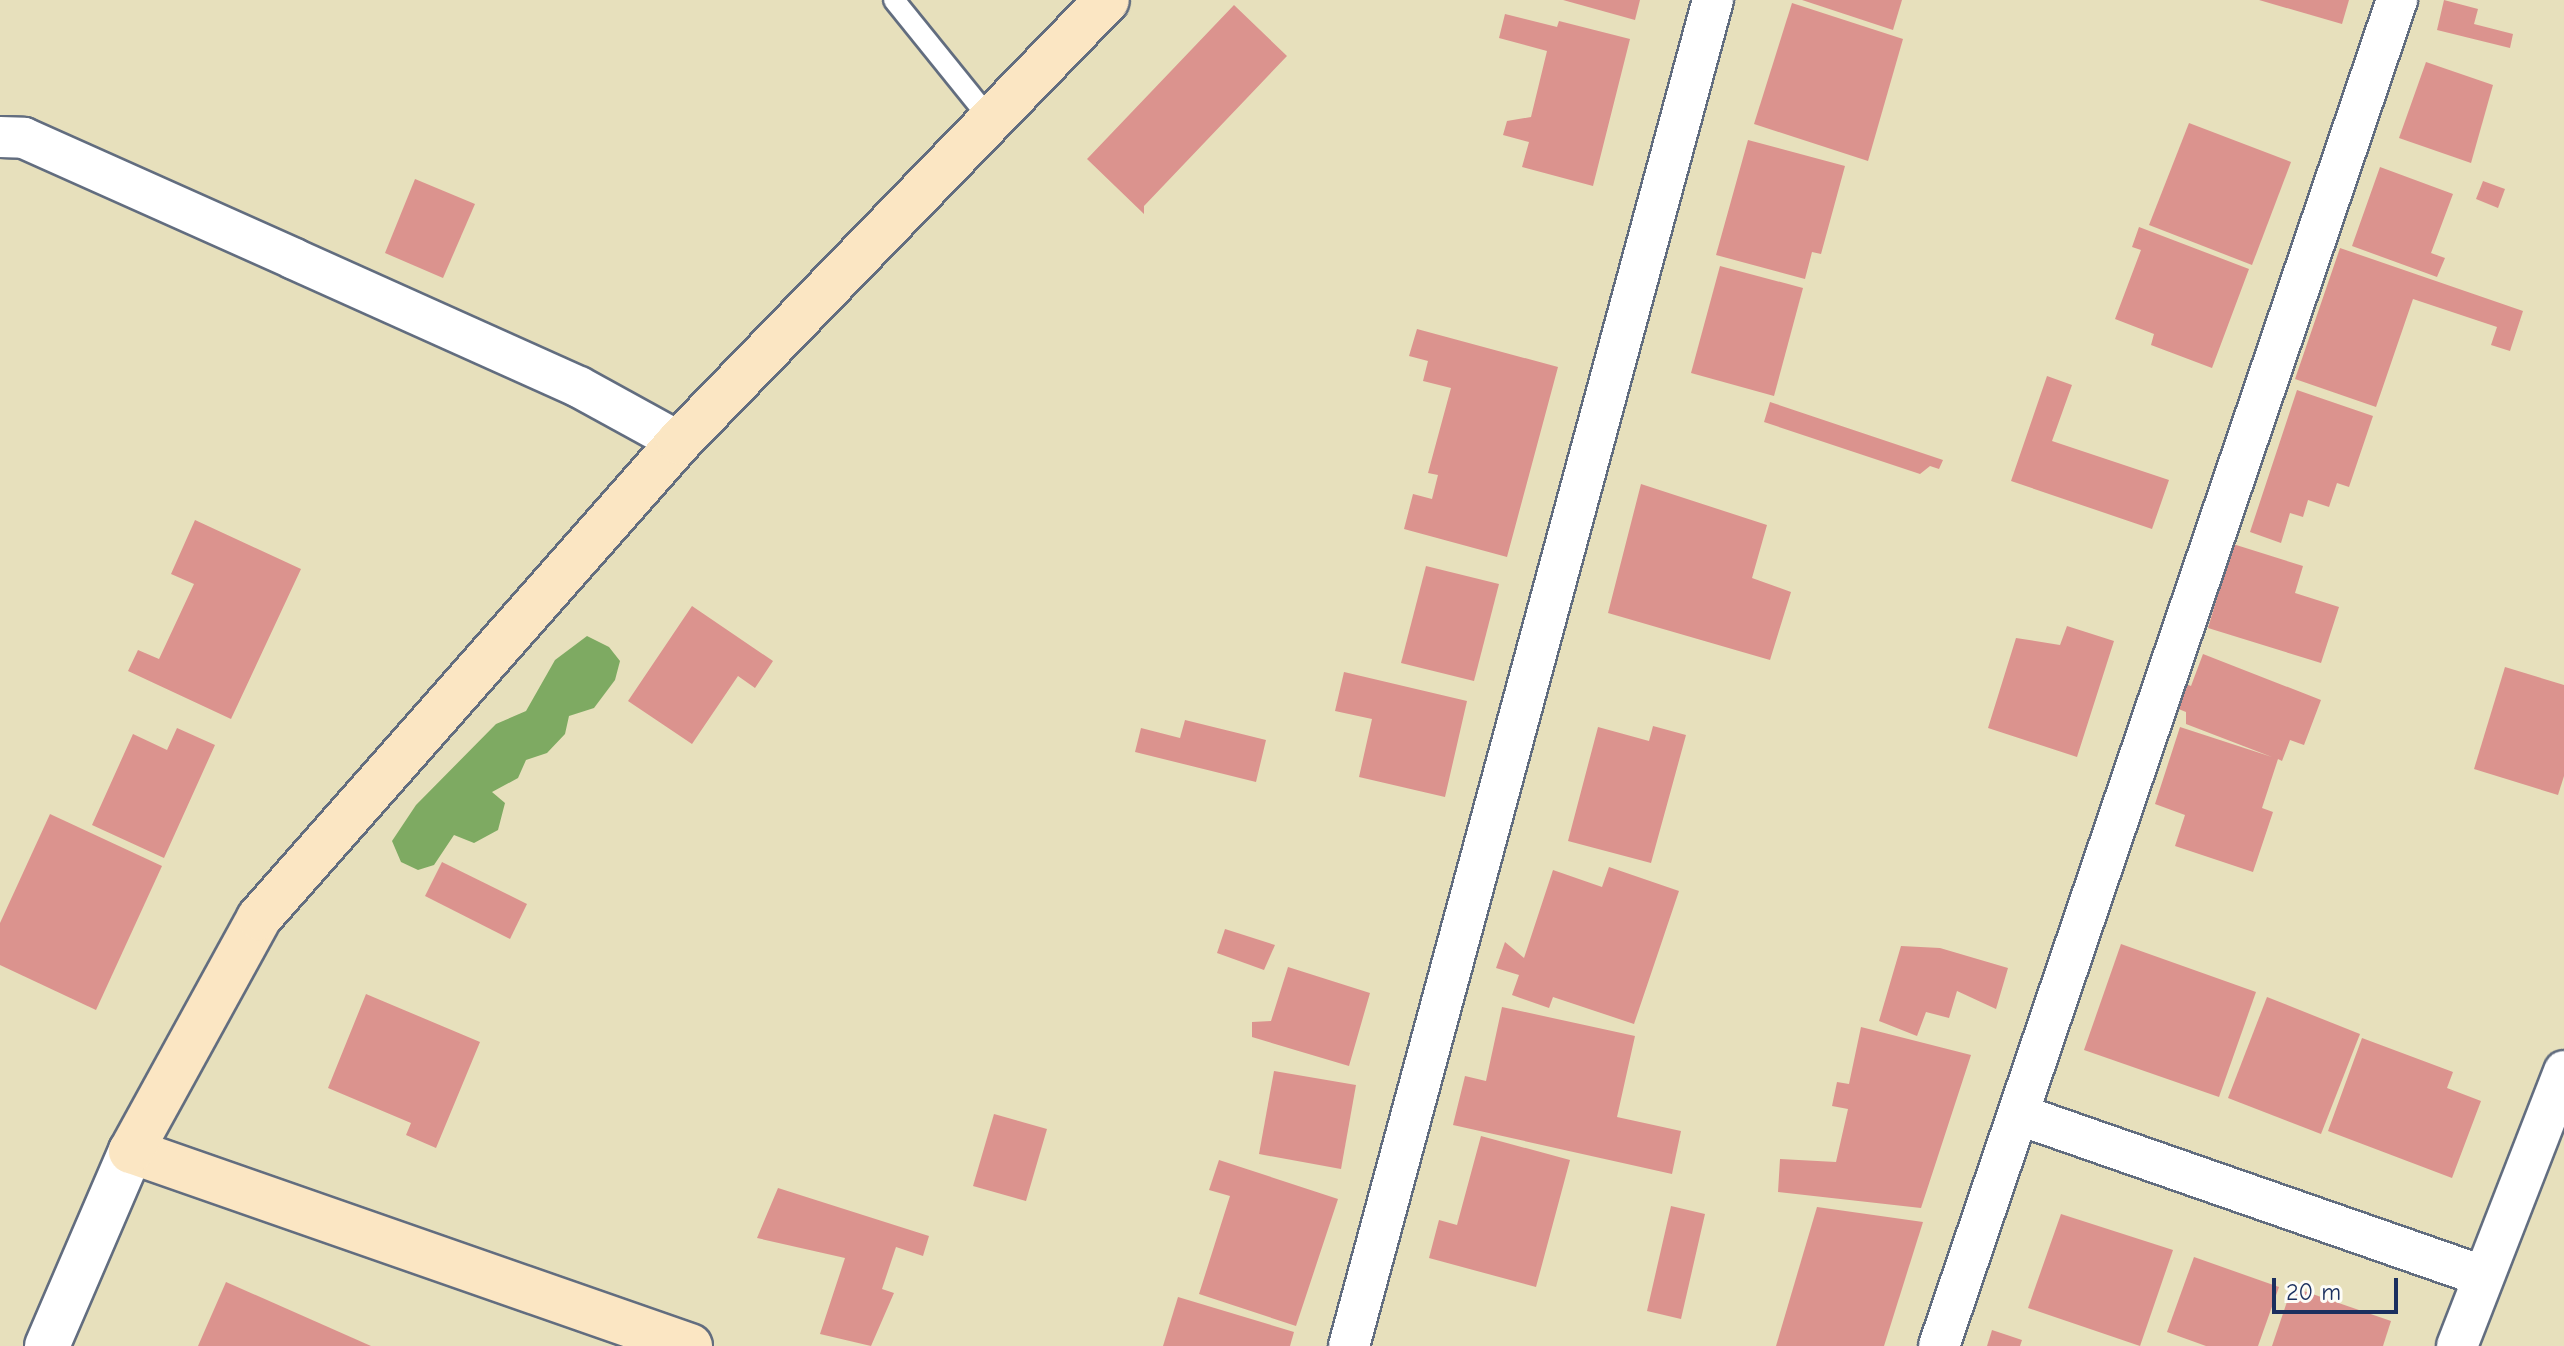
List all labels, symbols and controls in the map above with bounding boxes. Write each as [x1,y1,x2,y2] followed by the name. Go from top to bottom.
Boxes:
[2276,1262,2402,1312] scale bar
[2286,1278,2341,1306] text: 20 m

